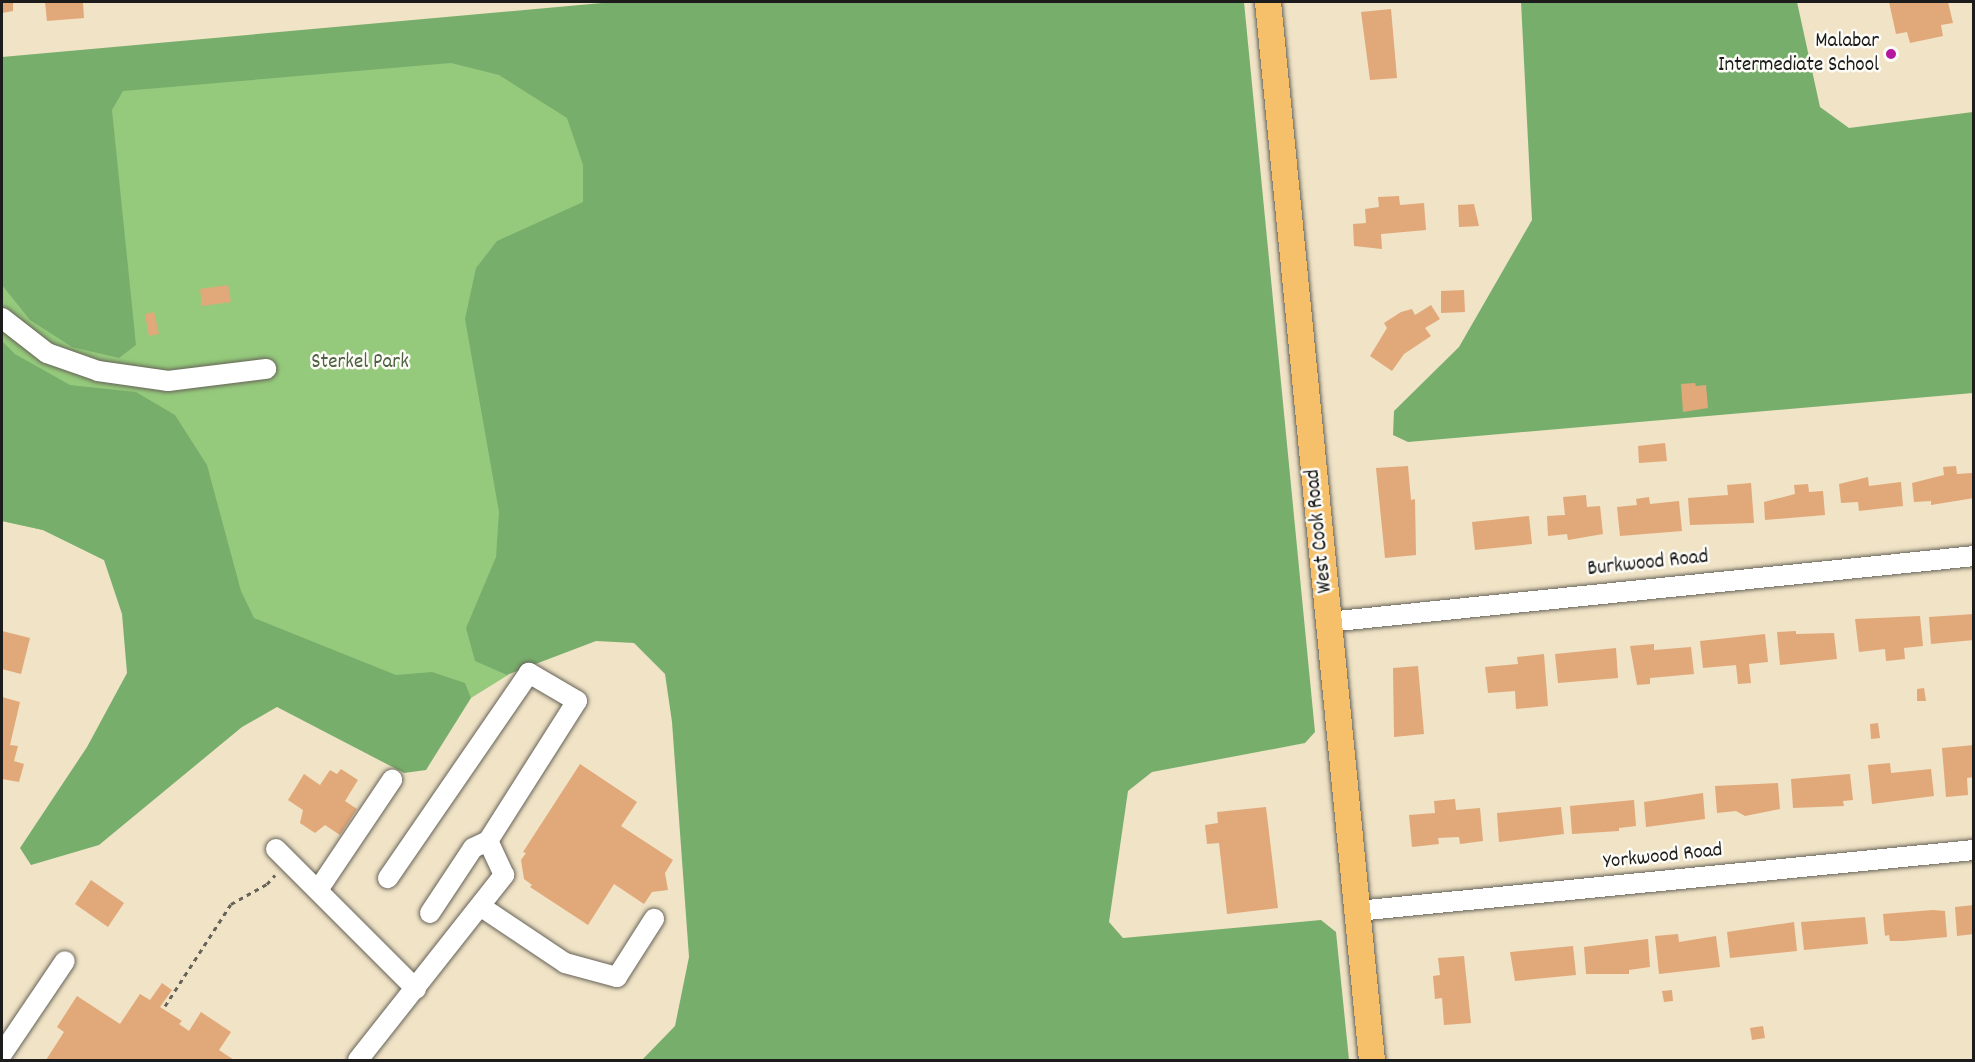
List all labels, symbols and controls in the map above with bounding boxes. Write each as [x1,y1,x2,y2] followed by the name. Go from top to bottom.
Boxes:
[1718,29,1879,79] place label: Malabar Intermediate School
[1884,47,1898,61] marker: Malabar Intermediate School
[311,350,409,376] park label: Sterkel Park
[1301,468,1339,594] street label: West Cook Road
[1586,545,1710,583] street label: Burkwood Road
[1602,838,1724,876] street label: Yorkwood Road

